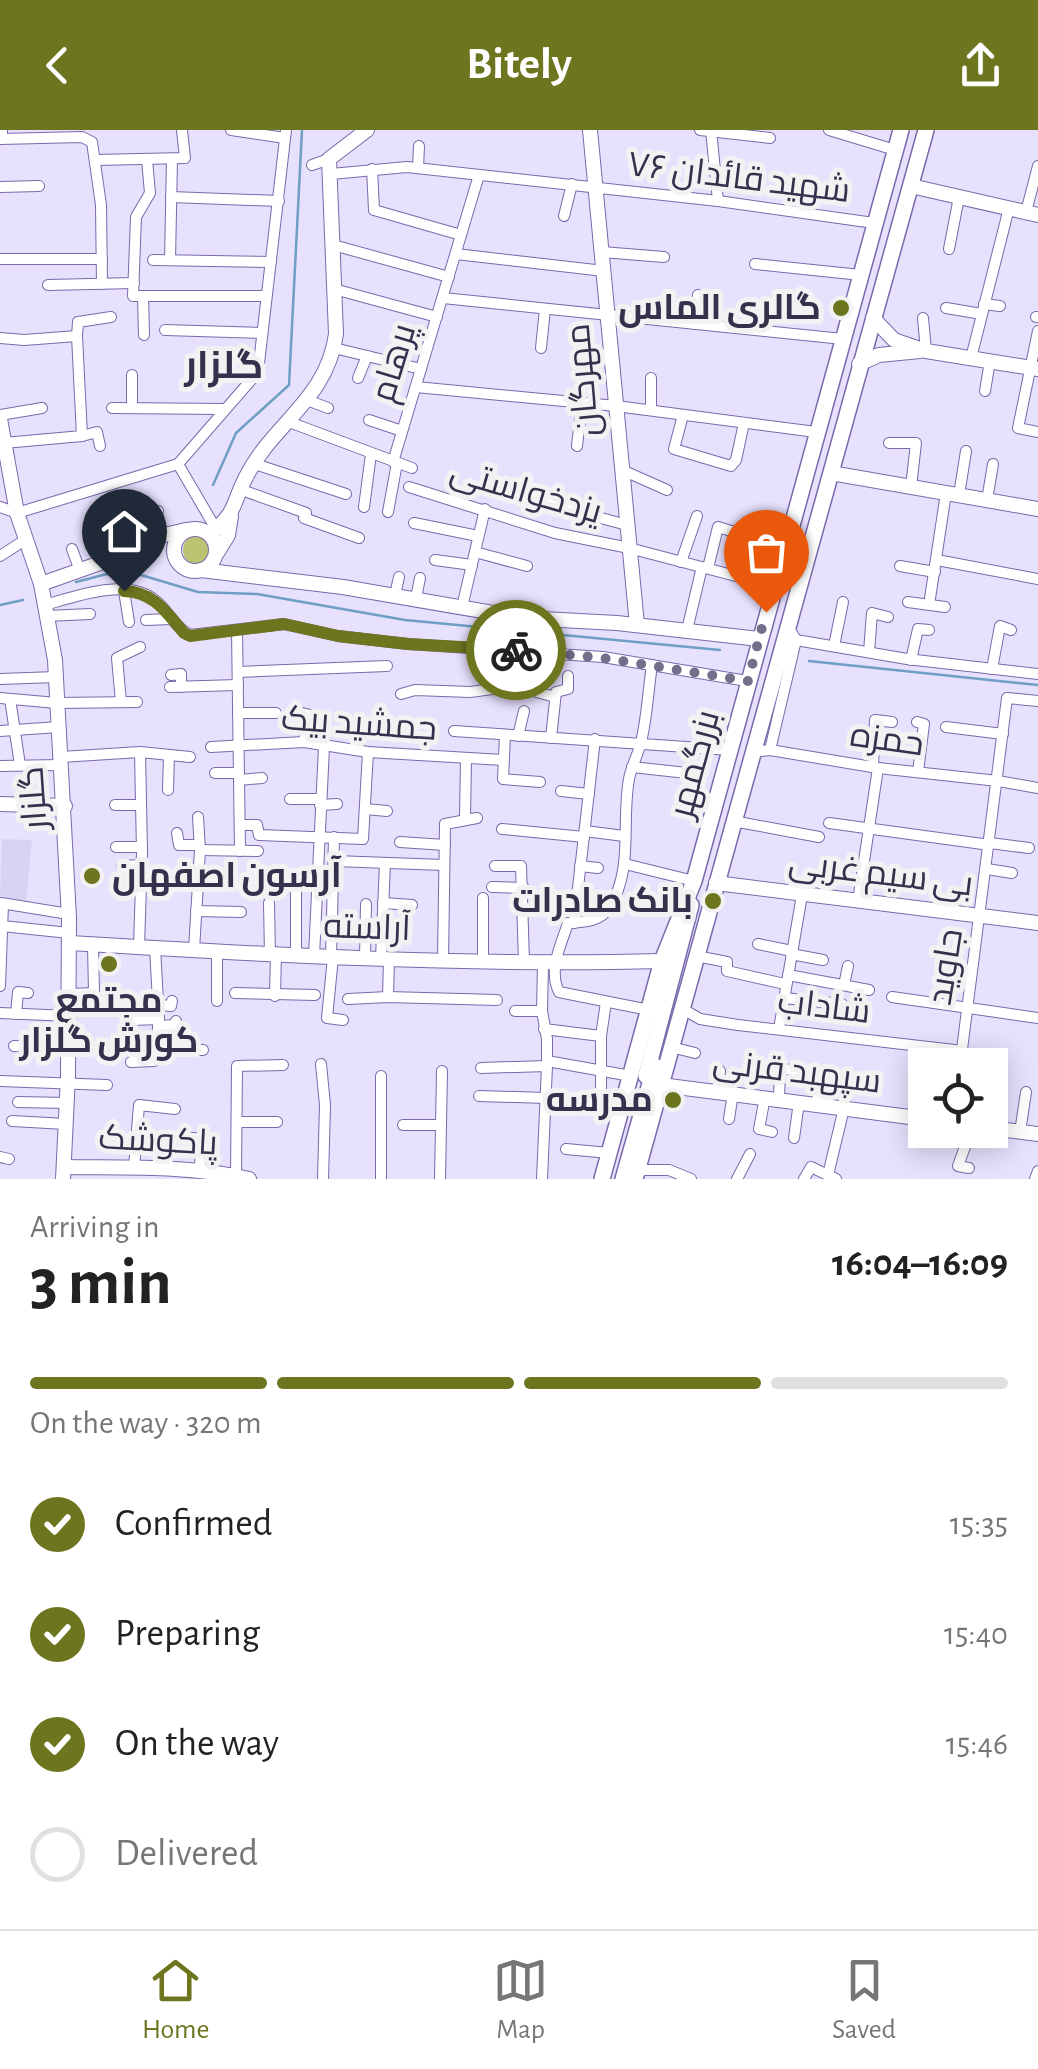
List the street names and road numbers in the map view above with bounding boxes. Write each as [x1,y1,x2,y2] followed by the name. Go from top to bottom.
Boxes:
[626,147,852,211] street label: شهید قائدان ۷۶
[366,320,427,408] street label: پرهام
[561,322,607,438] street label: مهرگان
[446,454,606,532] street label: یزدخواستی
[280,701,438,747] street label: جمشید بیک
[663,706,728,824] street label: بزرگمهر
[848,718,926,763] street label: حمزه
[14,765,55,833] street label: گلزار
[786,845,975,908] street label: بی سیم غربی
[323,906,411,948] street label: آراسته
[923,926,970,1008] street label: جاوید
[776,984,872,1030] street label: شاداب
[711,1044,883,1103] street label: سپهبد قرنی
[97,1120,218,1166] street label: پاکوشک

